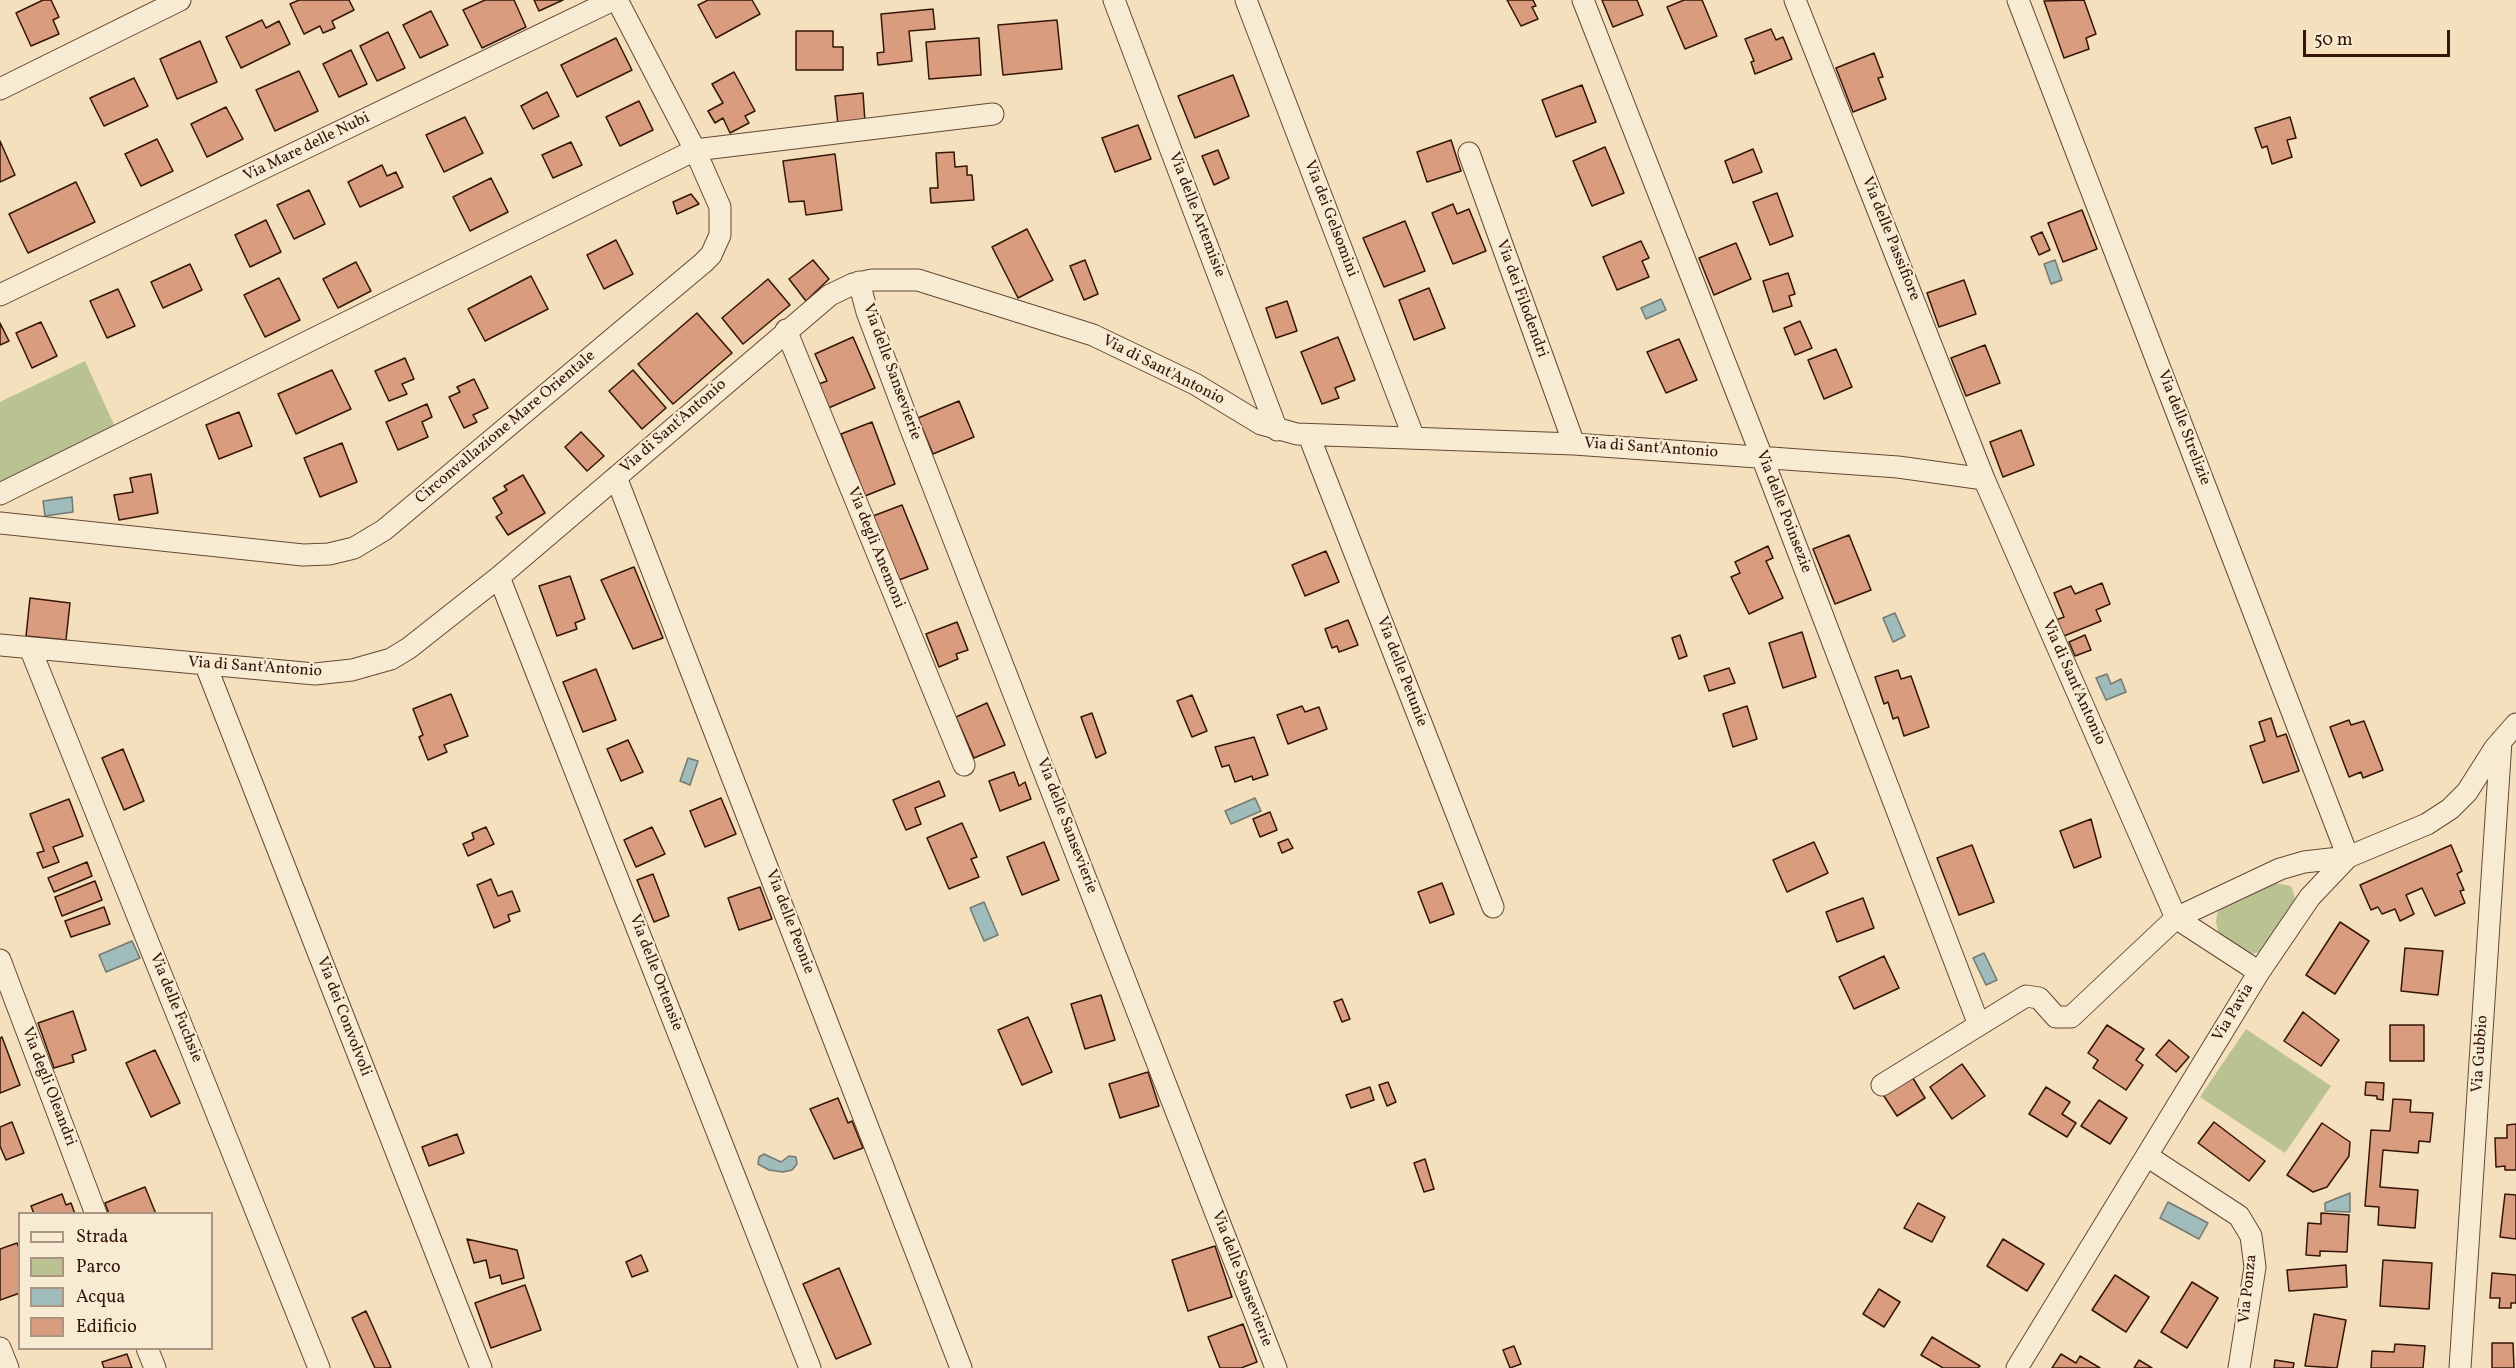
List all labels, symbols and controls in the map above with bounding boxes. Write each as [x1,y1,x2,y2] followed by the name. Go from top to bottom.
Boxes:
[2306,18,2453,56] scale bar
[2314,28,2353,53] text: 50 m
[241,109,373,187] street label: Via Mare delle Nubi
[1163,150,1229,280] street label: Via delle Artemisie
[1299,158,1361,280] street label: Via dei Gelsomini
[1856,174,1924,304] street label: Via delle Passifiore
[1491,237,1551,361] street label: Via dei Filodendri
[857,301,925,443] street label: Via delle Sansevierie
[1099,332,1227,410] street label: Via di Sant'Antonio
[412,347,600,509] street label: Circonvallazione Mare Orientale
[2152,368,2214,488] street label: Via delle Strelizie
[617,376,731,478] street label: Via di Sant'Antonio
[1583,435,1719,463] street label: Via di Sant'Antonio
[1751,448,1815,576] street label: Via delle Poinsezie
[842,485,908,611] street label: Via degli Anemoni
[1371,614,1431,730] street label: Via delle Petunie
[2037,618,2109,748] street label: Via di Sant'Antonio
[187,654,323,682] street label: Via di Sant'Antonio
[1031,755,1101,897] street label: Via delle Sansevierie
[760,867,818,977] street label: Via delle Peonie
[624,912,686,1034] street label: Via delle Ortensie
[144,951,206,1065] street label: Via delle Fuchsie
[311,955,375,1079] street label: Via dei Convolvoli
[2209,981,2259,1045] street label: Via Pavia
[2469,1015,2493,1093] street label: Via Gubbio
[16,1025,80,1149] street label: Via degli Oleandri
[1206,1208,1276,1350] street label: Via delle Sansevierie
[18,1212,213,1350] legend
[76,1225,128,1250] text: Strada
[2236,1254,2262,1324] street label: Via Ponza
[76,1255,121,1280] text: Parco
[76,1285,125,1310] text: Acqua
[76,1315,137,1340] text: Edificio

